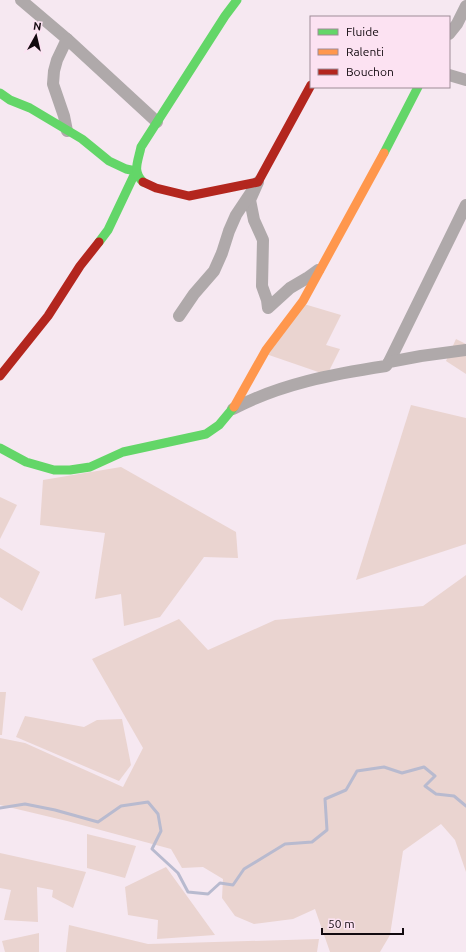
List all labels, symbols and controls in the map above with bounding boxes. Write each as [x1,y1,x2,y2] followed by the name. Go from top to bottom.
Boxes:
[16,16,56,56] north arrow
[310,16,450,88] legend
[32,20,42,33] text: N
[346,25,379,38] text: Fluide
[346,45,384,58] text: Ralenti
[346,65,394,78] text: Bouchon
[322,910,403,936] scale bar
[328,917,355,930] text: 50 m

